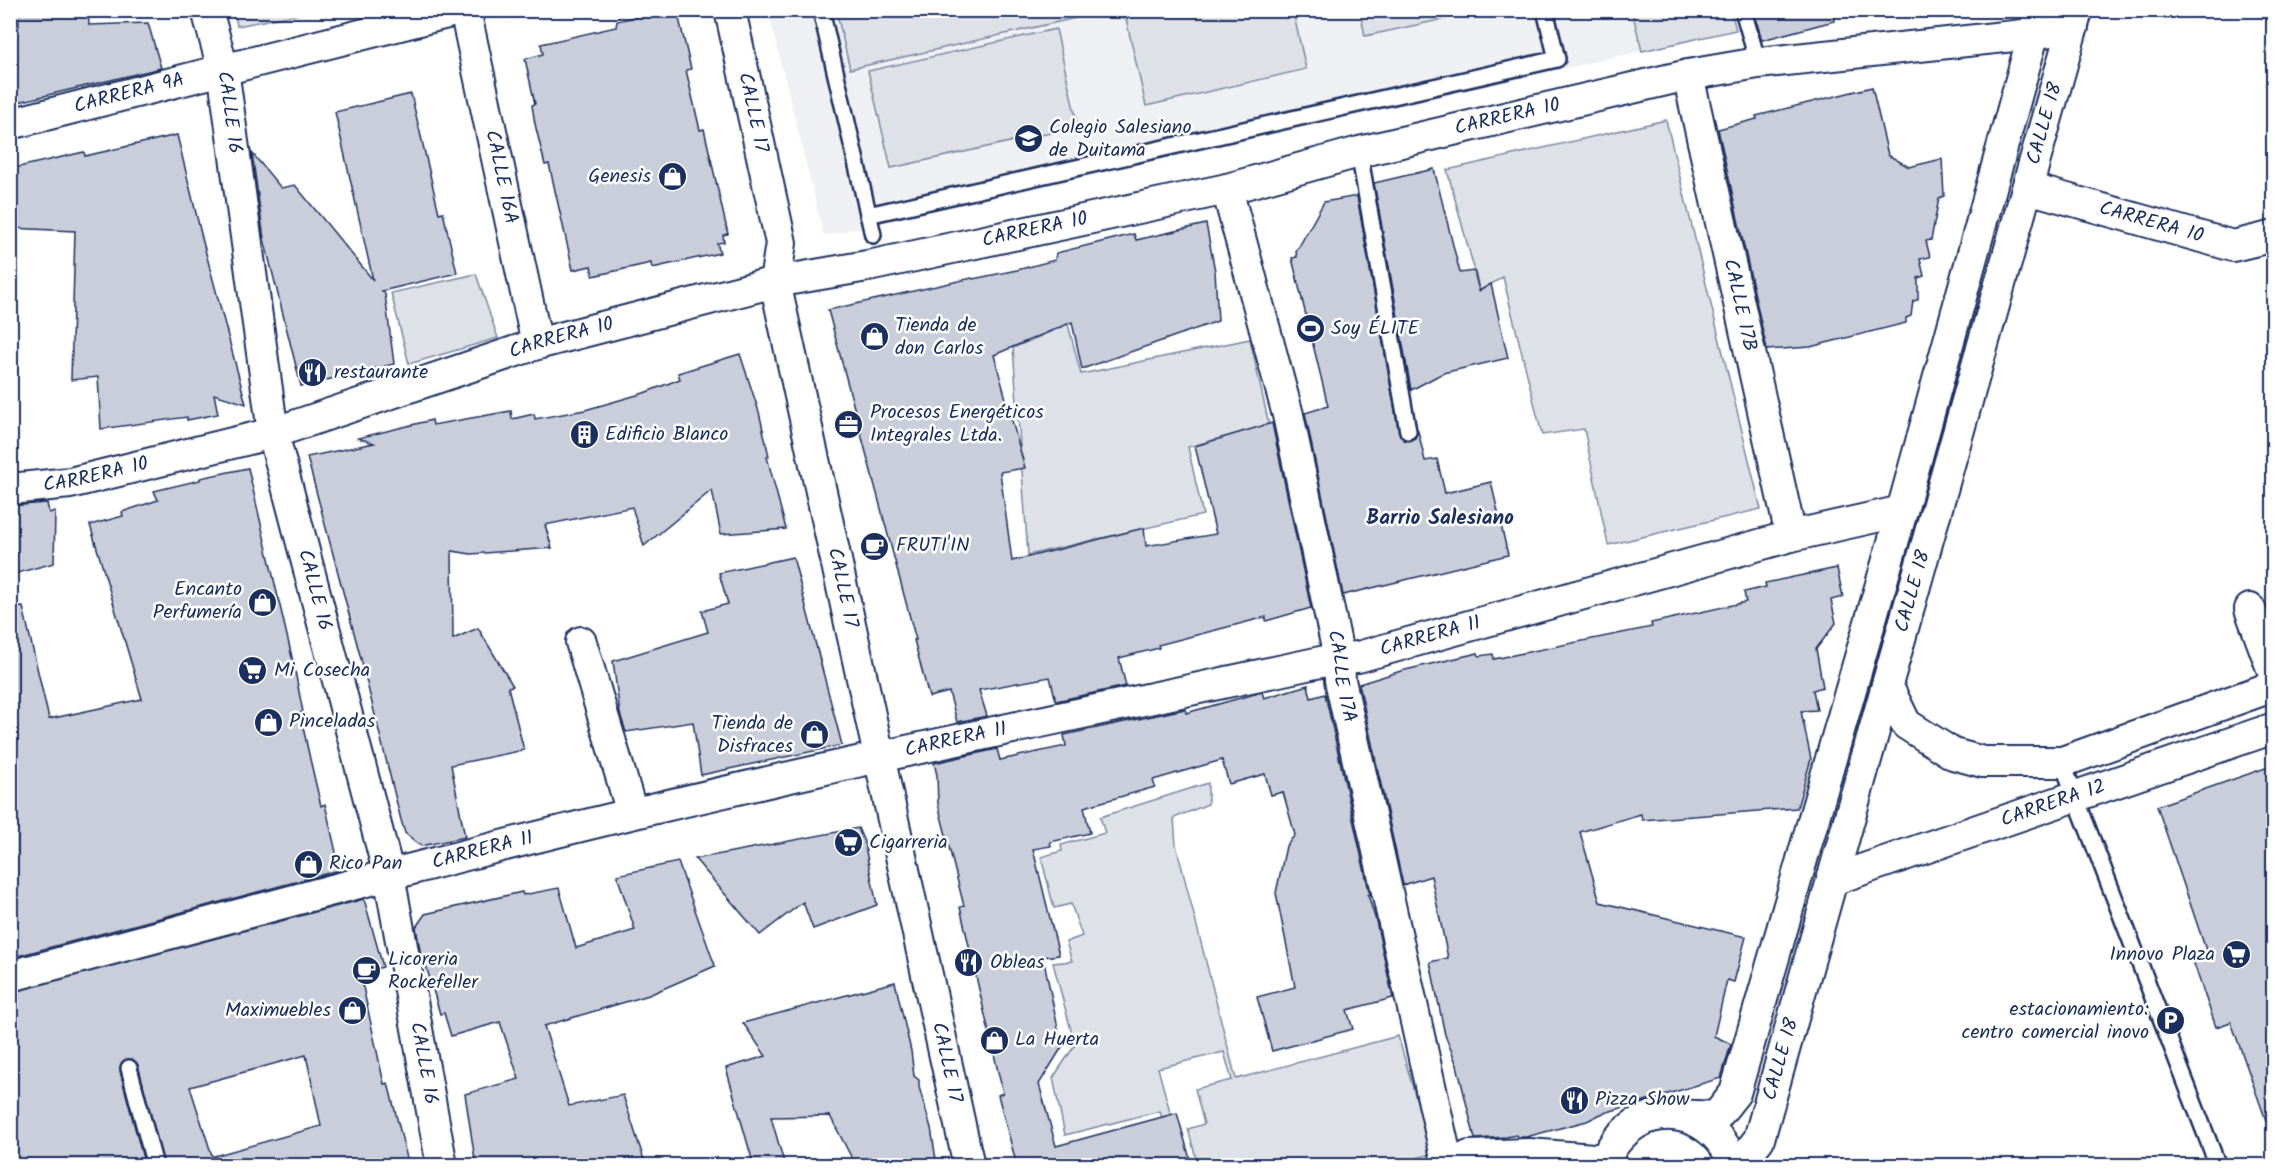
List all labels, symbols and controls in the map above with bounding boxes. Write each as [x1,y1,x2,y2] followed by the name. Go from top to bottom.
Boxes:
[70,64,188,123] street label: CARRERA 9A
[207,69,250,156] street label: CALLE 16
[728,69,777,156] street label: CALLE 17
[2018,78,2072,169] street label: CALLE 18
[1452,89,1563,145] street label: CARRERA 10
[1049,112,1192,167] place label: Colegio Salesiano de Duitama
[1012,123,1044,155] school or university icon: Colegio Salesiano de Duitama
[475,127,527,227] street label: CALLE 16A
[588,161,651,193] place label: Genesis
[656,161,688,193] shop icon: Genesis
[2095,193,2207,253] street label: CARRERA 10
[979,203,1091,257] street label: CARRERA 10
[1714,256,1765,355] street label: CALLE 17B
[505,309,617,368] street label: CARRERA 10
[895,310,984,365] place label: Tienda de don Carlos
[1294,313,1326,345] sports icon: Soy ÉLITE
[1331,313,1421,345] place label: Soy ÉLITE
[858,321,890,353] shop icon: Tienda de don Carlos
[297,357,329,389] restaurant icon: restaurante
[334,357,428,389] place label: restaurante
[870,397,1044,452] place label: Procesos Energéticos Integrales Ltda.
[833,409,865,441] office icon: Procesos Energéticos Integrales Ltda.
[568,419,600,451] building icon: Edificio Blanco
[605,419,728,451] place label: Edificio Blanco
[42,448,152,502] street label: CARRERA 10
[1366,502,1514,535] district label: Barrio Salesiano
[859,530,891,562] cafe icon: FRUTI'IN
[896,530,970,562] place label: FRUTI'IN
[818,545,867,632] street label: CALLE 17
[288,546,340,634] street label: CALLE 16
[1887,546,1940,636] street label: CALLE 18
[153,574,242,629] place label: Encanto Perfumería
[247,586,279,618] shop icon: Encanto Perfumería
[1376,607,1485,666] street label: CARRERA 11
[1318,627,1365,726] street label: CALLE 17A
[237,655,269,687] supermarket icon: Mi Cosecha
[274,655,370,687] place label: Mi Cosecha
[252,706,284,738] shop icon: Pinceladas
[289,706,376,738] place label: Pinceladas
[712,708,793,763] place label: Tienda de Disfraces
[902,714,1010,767] street label: CARRERA 11
[798,719,830,751] shop icon: Tienda de Disfraces
[1997,771,2110,837] street label: CARRERA 12
[428,822,537,879] street label: CARRERA 11
[832,827,864,859] supermarket icon: Cigarreria
[869,827,948,859] place label: Cigarreria
[292,848,324,880] shop icon: Rico Pan
[329,848,402,880] place label: Rico Pan
[2110,939,2215,971] place label: Innovo Plaza
[2220,939,2252,971] supermarket icon: Innovo Plaza
[388,944,479,999] place label: Licoreria Rockefeller
[953,947,985,979] restaurant icon: Obleas
[990,947,1045,979] place label: Obleas
[351,955,383,987] cafe icon: Licoreria Rockefeller
[1962,994,2149,1049] place label: estacionamiento: centro comercial inovo
[225,995,331,1027] place label: Maximuebles
[336,995,368,1027] shop icon: Maximuebles
[2154,1005,2186,1037] parking icon: estacionamiento: centro comercial inovo
[1755,1014,1809,1104] street label: CALLE 18
[922,1019,971,1106] street label: CALLE 17
[400,1020,447,1107] street label: CALLE 16
[978,1024,1010,1056] shop icon: La Huerta
[1015,1024,1099,1056] place label: La Huerta
[1558,1084,1590,1116] restaurant icon: Pizza Show
[1595,1084,1690,1116] place label: Pizza Show

